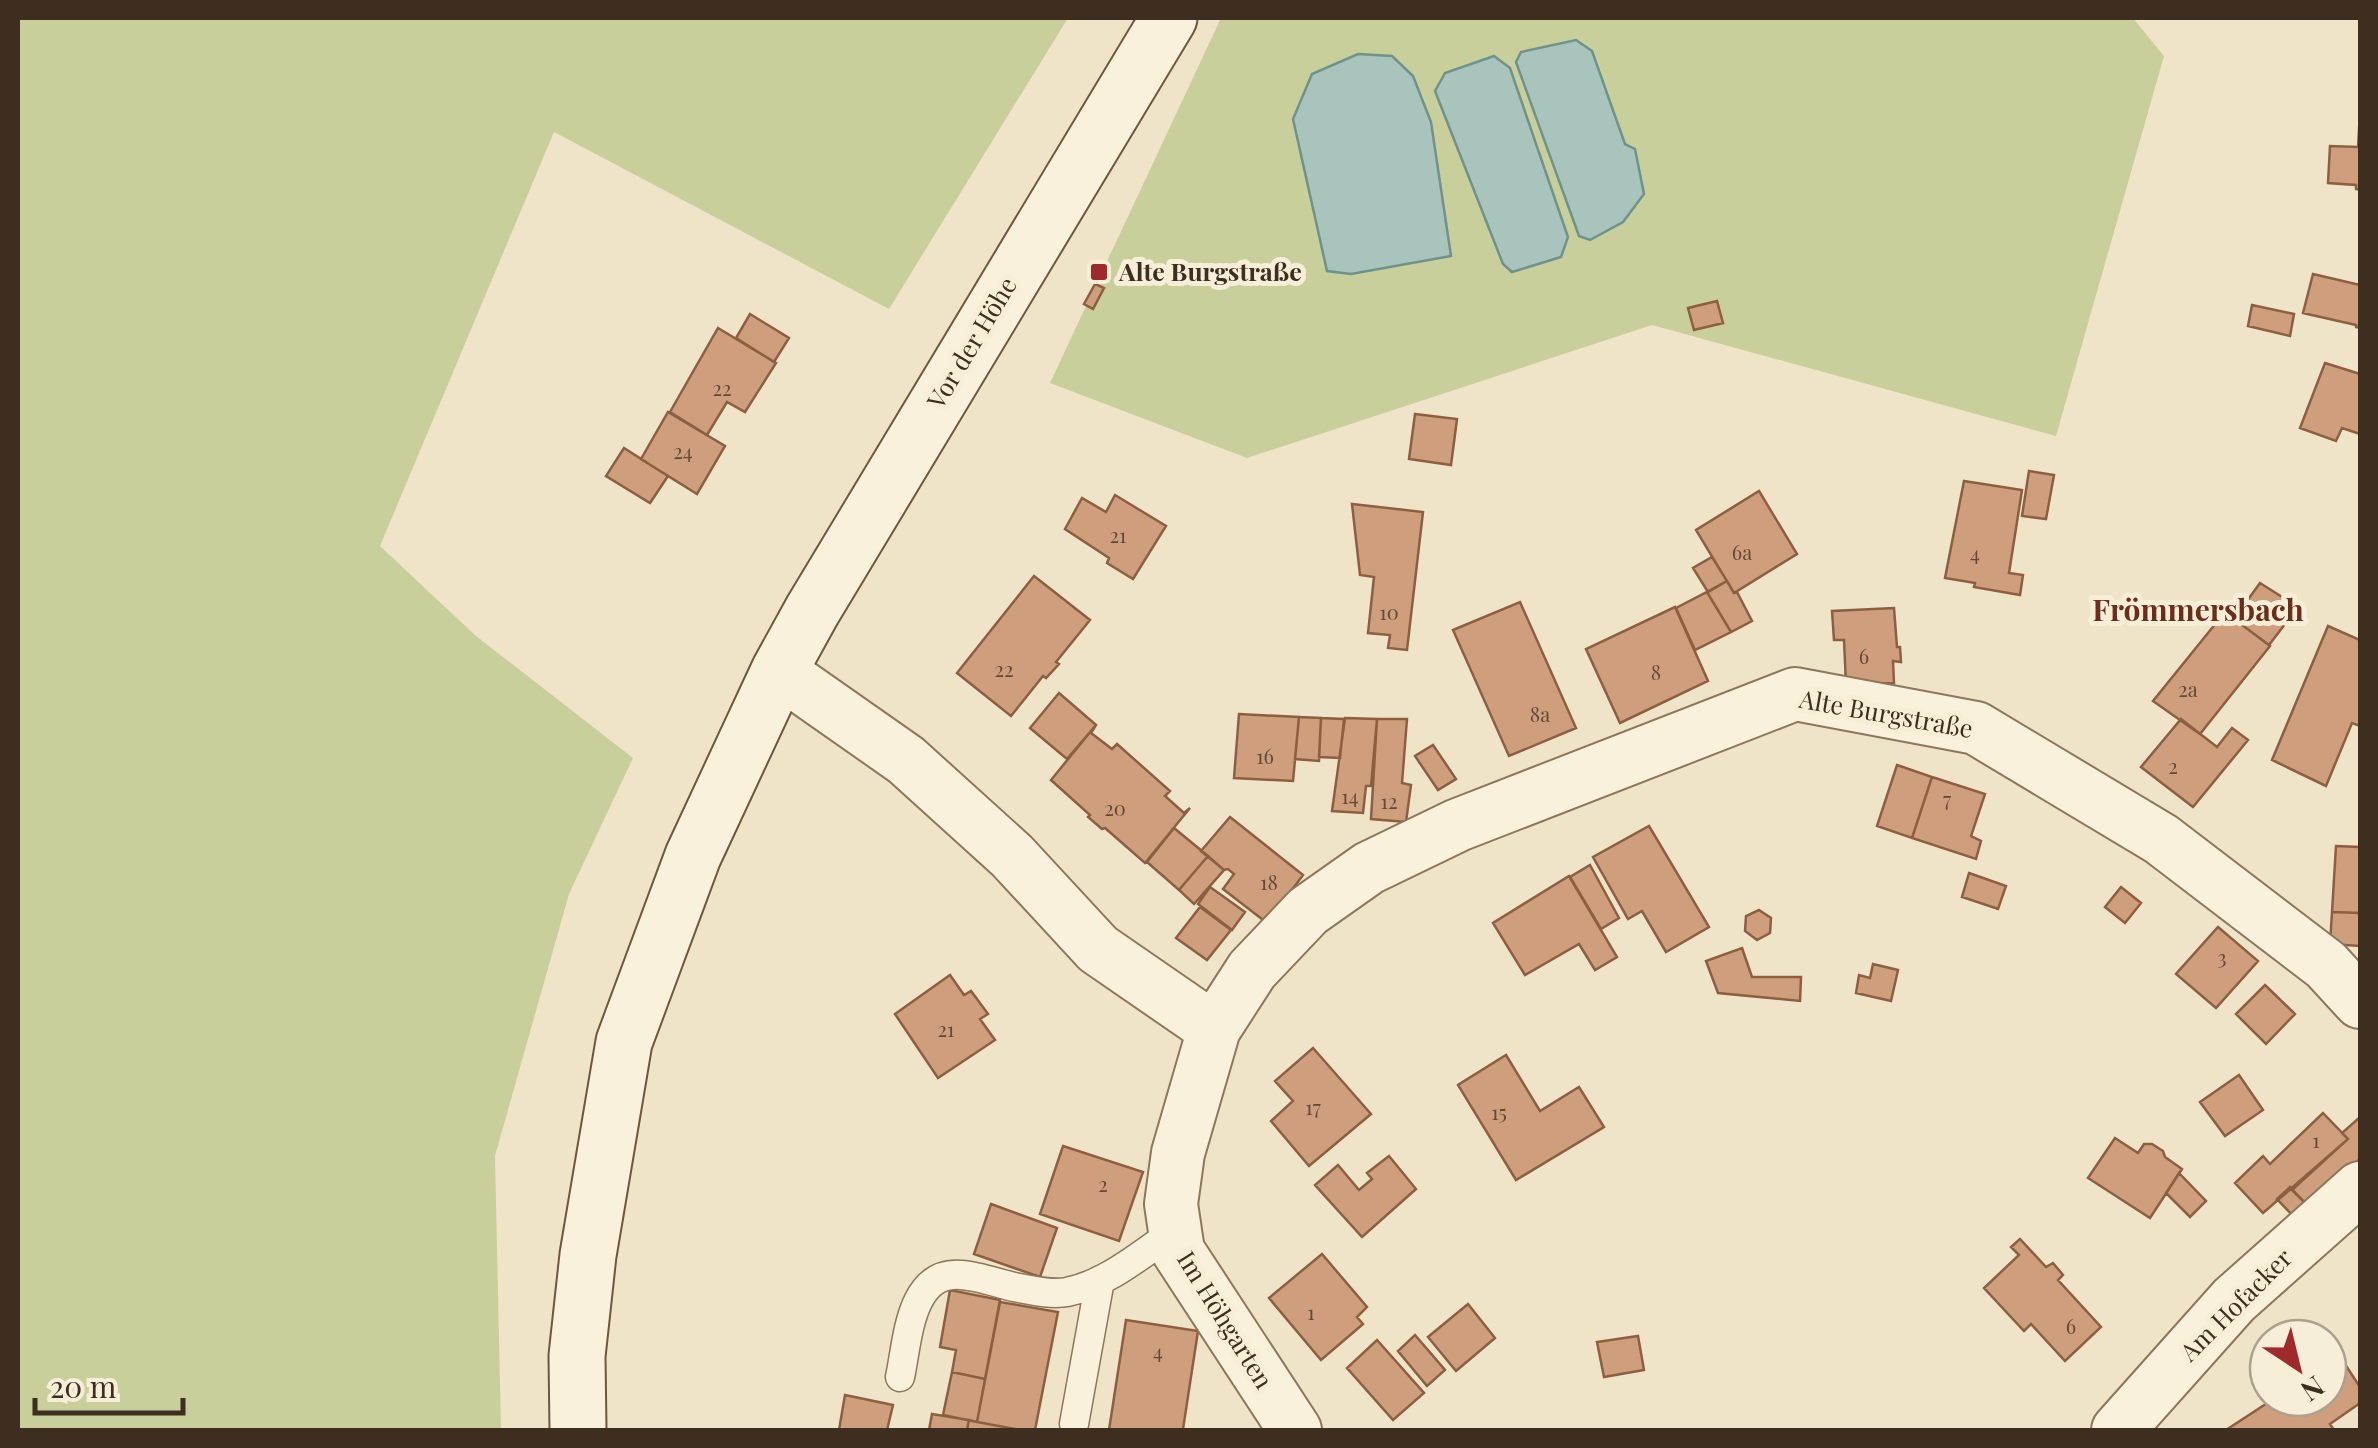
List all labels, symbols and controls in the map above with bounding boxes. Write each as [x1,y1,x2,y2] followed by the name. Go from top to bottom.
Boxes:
[1118,254,1302,287] place label: Alte Burgstraße
[1088,261,1110,283] marker: Alte Burgstraße
[918,270,1023,415] street label: Vor der Höhe
[712,374,732,401] house number: 22
[673,437,693,464] house number: 24
[1110,521,1126,548] house number: 21
[1732,538,1752,565] house number: 6a
[1970,539,1980,566] house number: 4
[2092,589,2304,629] district label: Frömmersbach
[1379,598,1399,625] house number: 10
[1859,642,1869,669] house number: 6
[994,655,1014,682] house number: 22
[1651,658,1661,685] house number: 8
[2178,675,2198,702] house number: 2a
[1796,681,1976,744] street label: Alte Burgstraße
[1530,700,1550,727] house number: 8a
[1256,742,1274,769] house number: 16
[2168,752,2178,779] house number: 2
[1341,782,1359,809] house number: 14
[1943,785,1951,812] house number: 7
[1381,787,1397,814] house number: 12
[1104,794,1126,821] house number: 20
[1260,868,1278,895] house number: 18
[2217,943,2227,970] house number: 3
[938,1015,954,1042] house number: 21
[1305,1093,1321,1120] house number: 17
[1491,1098,1507,1125] house number: 15
[2312,1126,2320,1153] house number: 1
[1098,1170,1108,1197] house number: 2
[2171,1241,2298,1368] street label: Am Hofacker
[1171,1244,1282,1394] street label: Im Höhgarten
[1307,1298,1315,1325] house number: 1
[2066,1312,2076,1339] house number: 6
[2248,1318,2348,1418] north arrow
[1153,1337,1163,1364] house number: 4
[35,1353,182,1415] scale bar
[50,1366,117,1406] text: 20 m
[2294,1369,2332,1411] text: N

